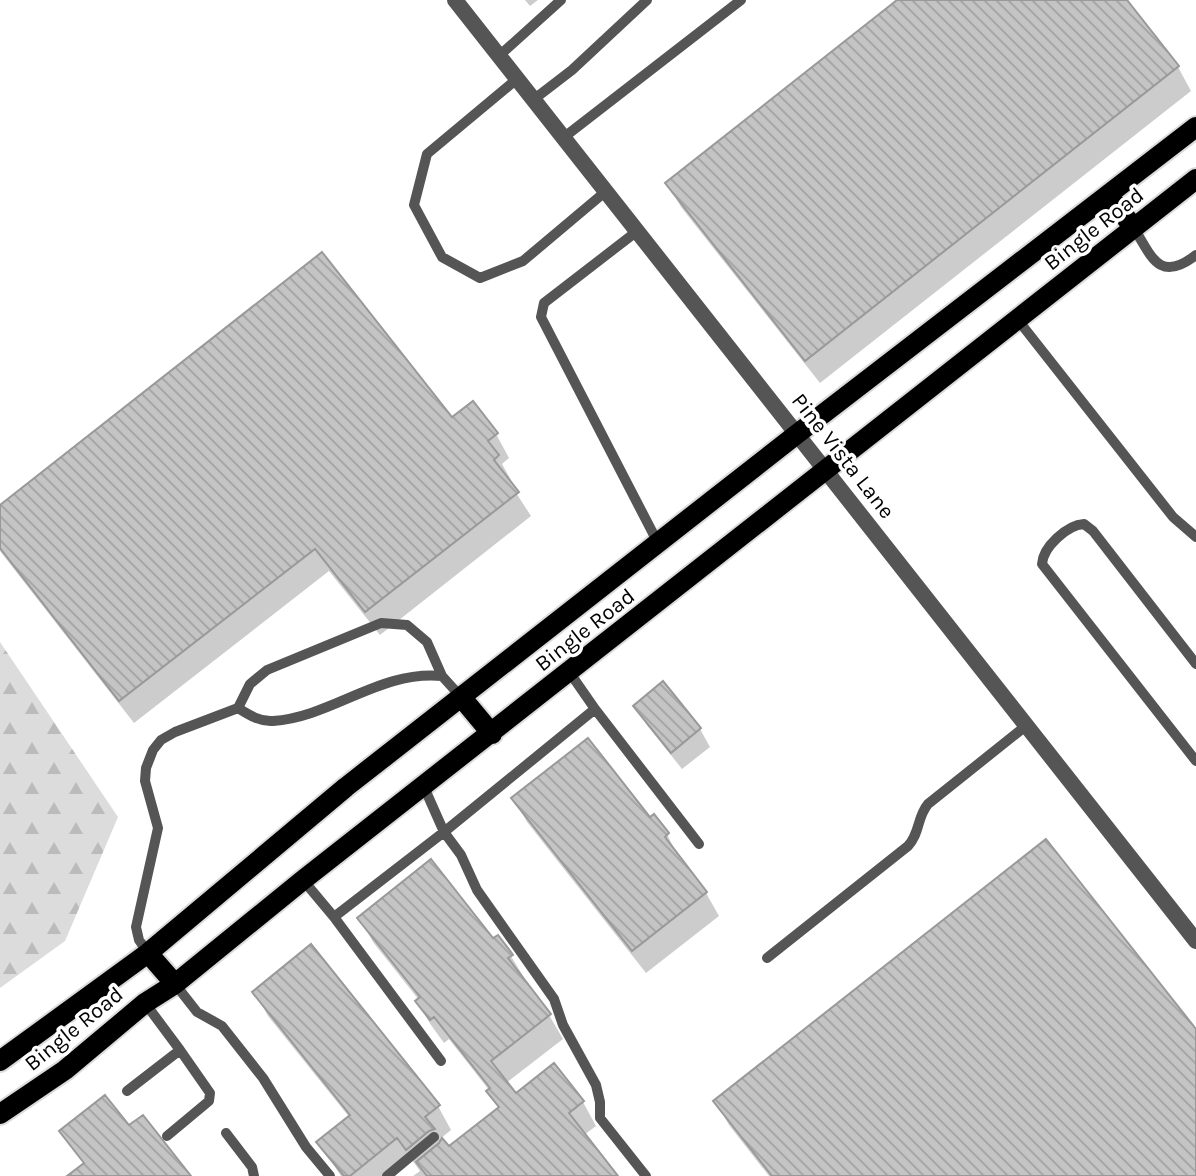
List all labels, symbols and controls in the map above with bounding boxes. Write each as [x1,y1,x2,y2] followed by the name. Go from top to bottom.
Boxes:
[1039,182,1149,276] street label: Bingle Road
[786,388,900,524] street label: Pine Vista Lane
[530,583,640,677] street label: Bingle Road
[19,981,129,1077] street label: Bingle Road

